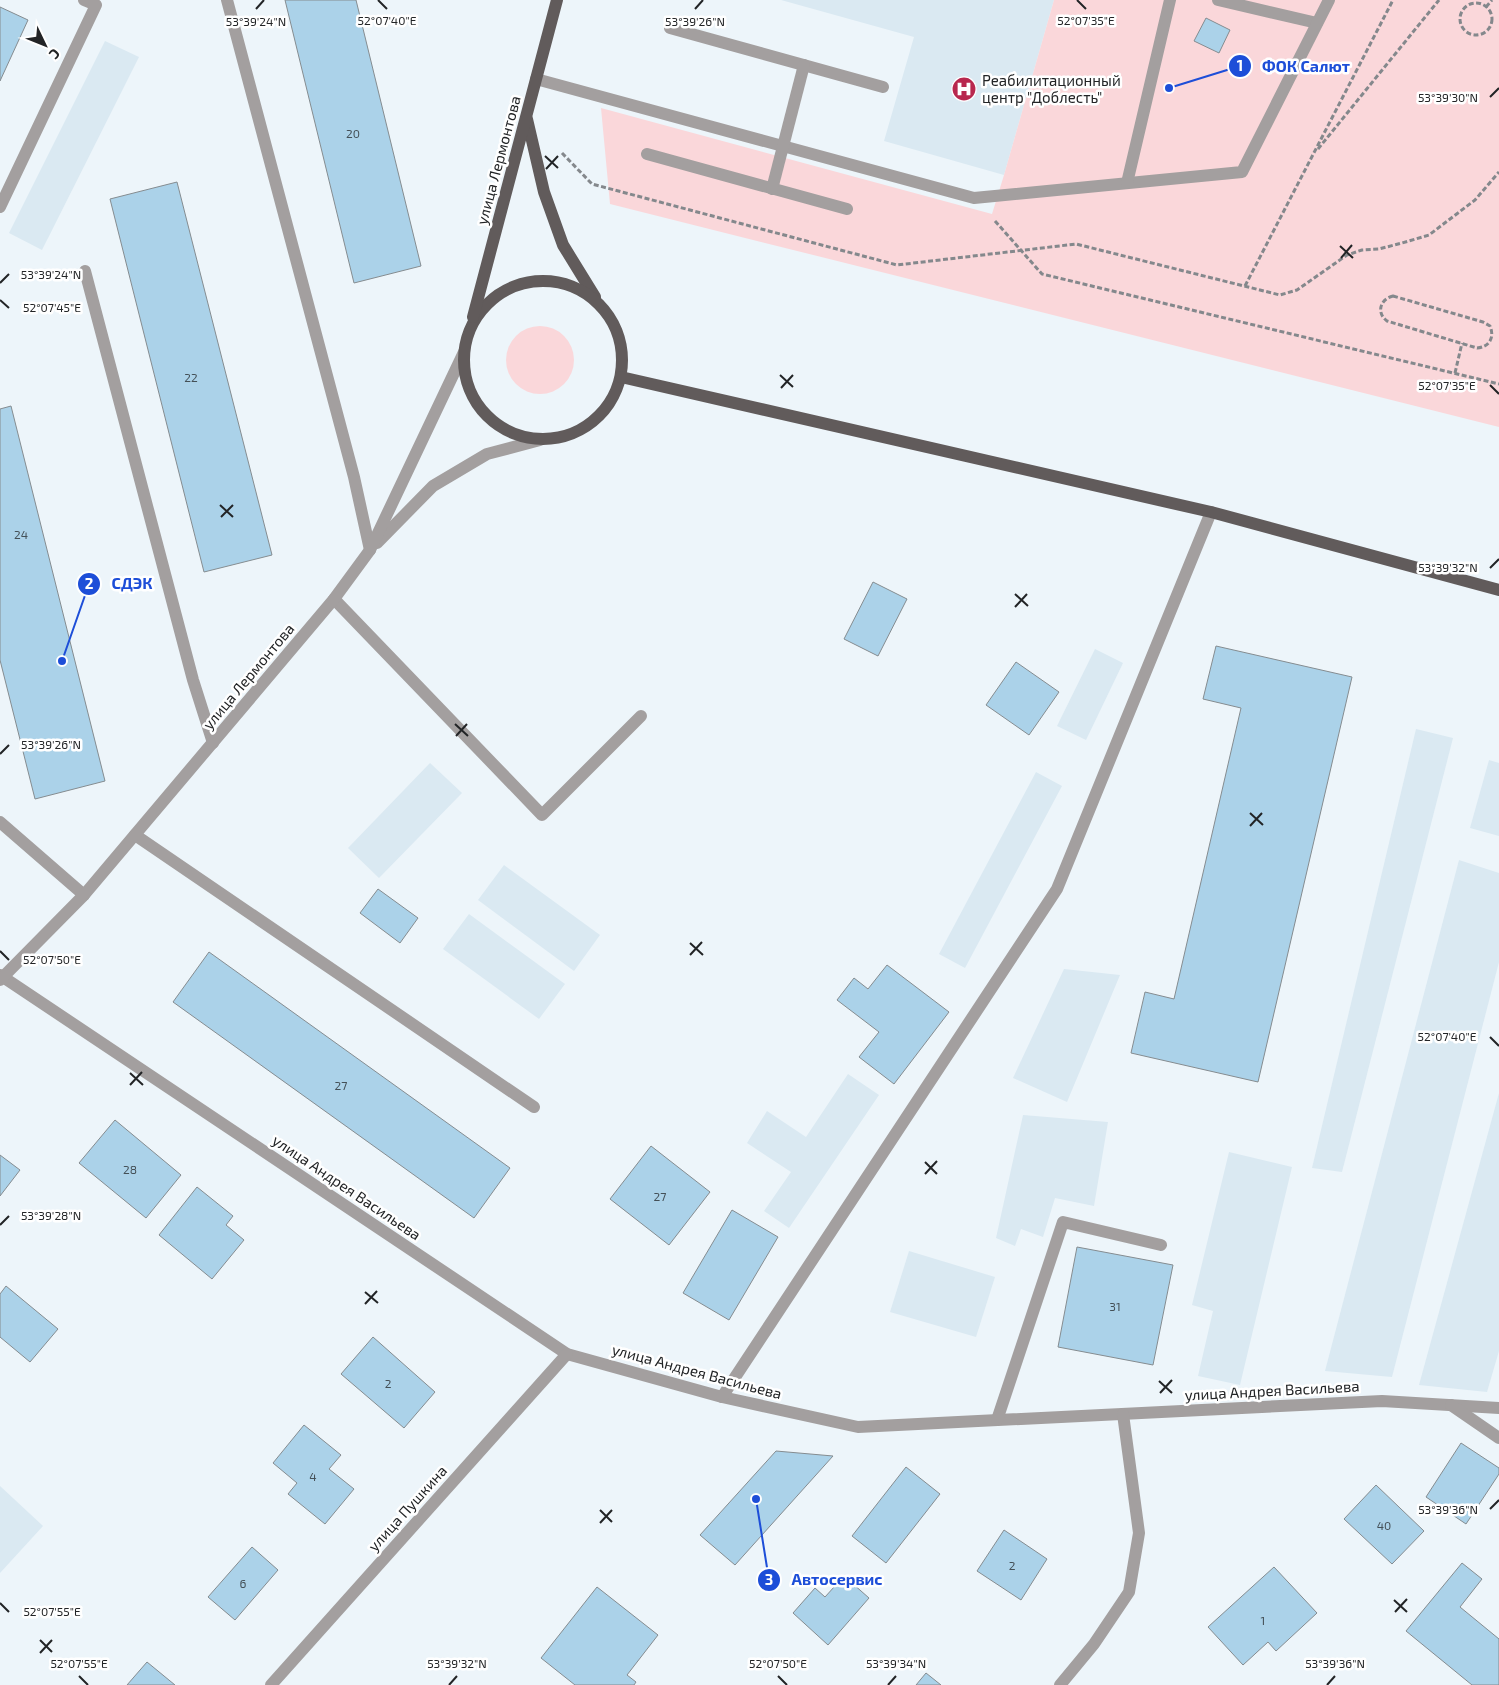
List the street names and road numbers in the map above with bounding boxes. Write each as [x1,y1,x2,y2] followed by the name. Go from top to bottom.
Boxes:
[472,94,525,227] street label: улица Лермонтова
[198,619,298,733] street label: улица Лермонтова
[269,1131,425,1244] street label: улица Андрея Васильева
[610,1340,784,1403] street label: улица Андрея Васильева
[1184,1376,1360,1405] street label: улица Андрея Васильева
[364,1461,451,1555] street label: улица Пушкина

